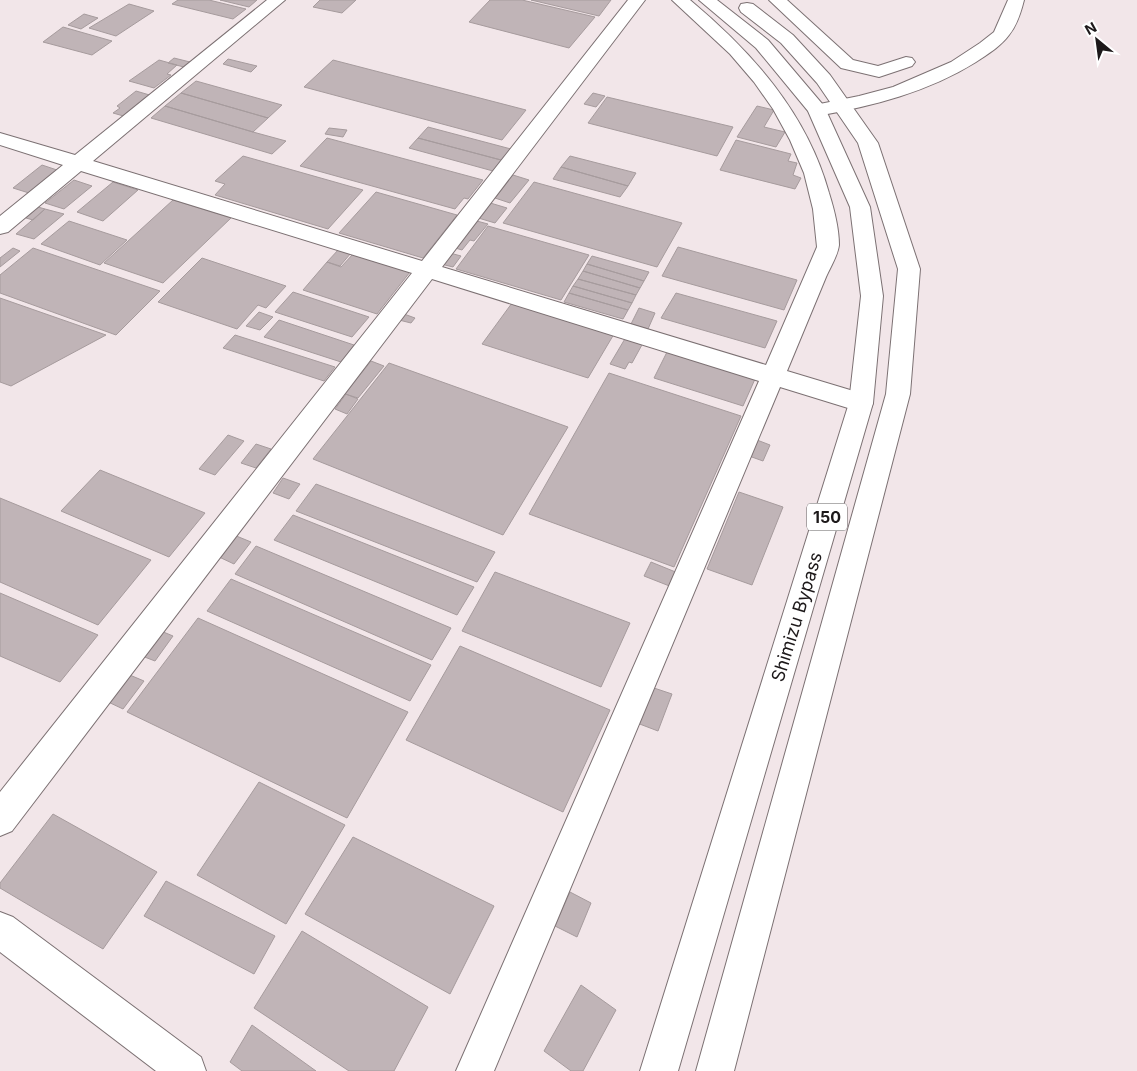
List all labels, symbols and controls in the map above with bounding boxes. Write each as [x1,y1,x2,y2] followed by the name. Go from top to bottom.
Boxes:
[1072,15,1122,65] north arrow
[1082,18,1099,38] text: N
[807,504,847,530] road number: 150
[767,549,826,684] street label: Shimizu Bypass

